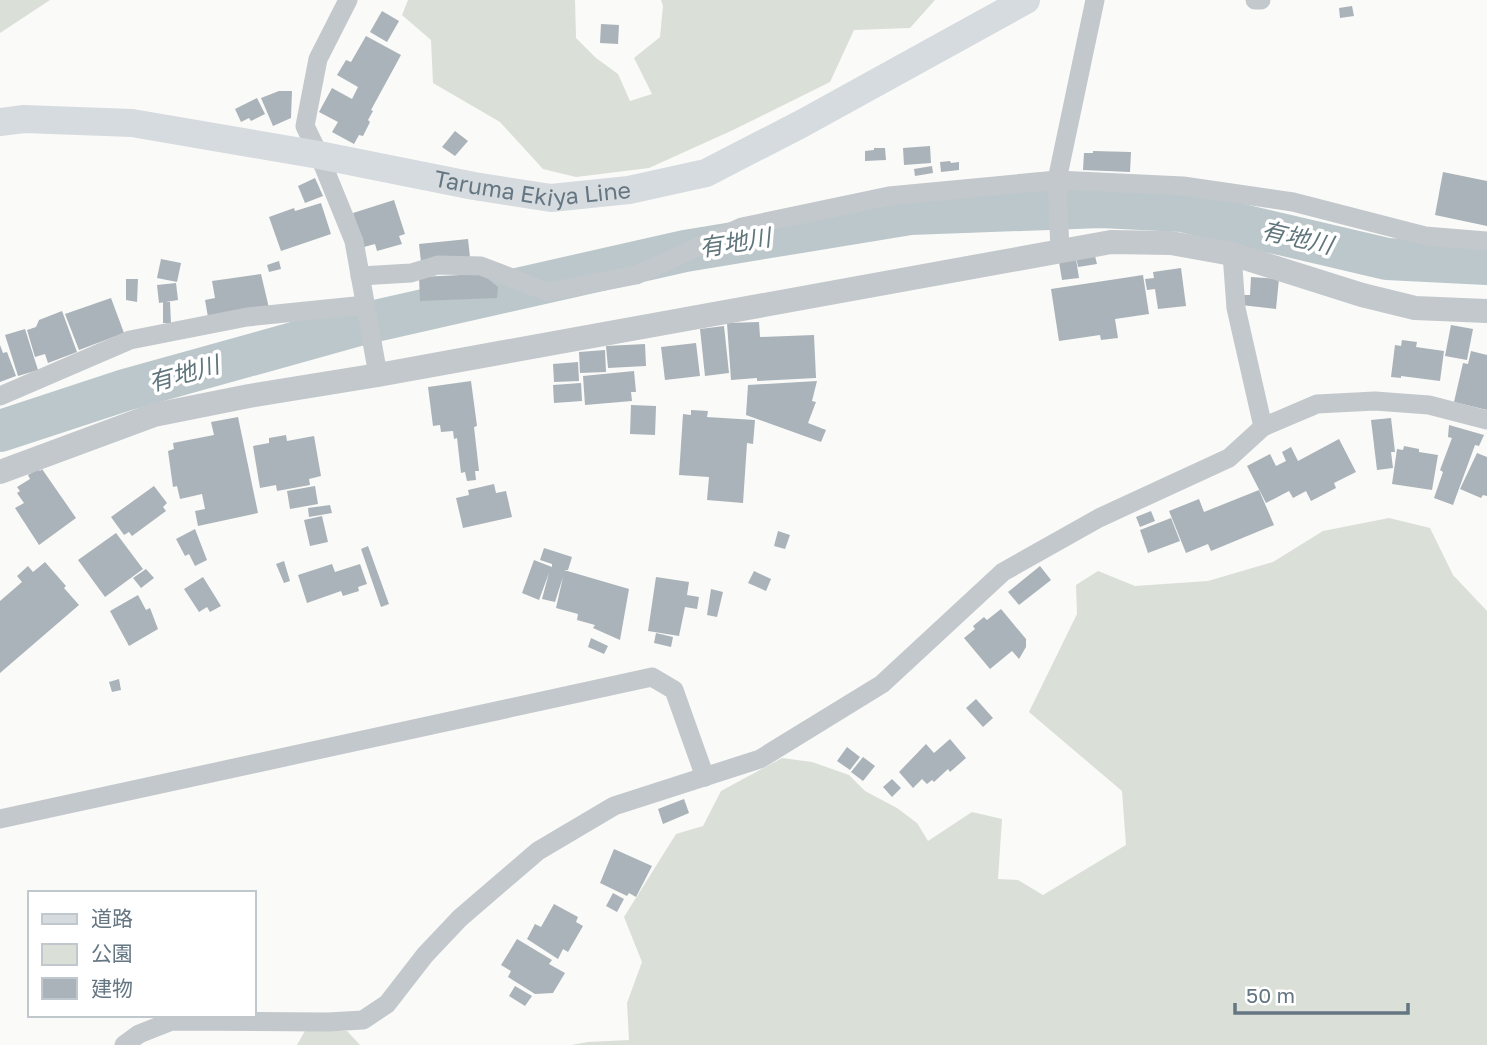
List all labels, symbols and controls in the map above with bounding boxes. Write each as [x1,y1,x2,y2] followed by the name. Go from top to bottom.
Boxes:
[432,163,632,211] street label: Taruma Ekiya Line
[1259,214,1339,259] water label: 有地川
[697,221,776,261] water label: 有地川
[145,348,225,396] water label: 有地川
[28,891,256,1017] legend
[91,905,133,931] text: 道路
[91,940,133,966] text: 公園
[1235,972,1408,1016] scale bar
[91,975,133,1001] text: 建物
[1246,982,1295,1008] text: 50 m

